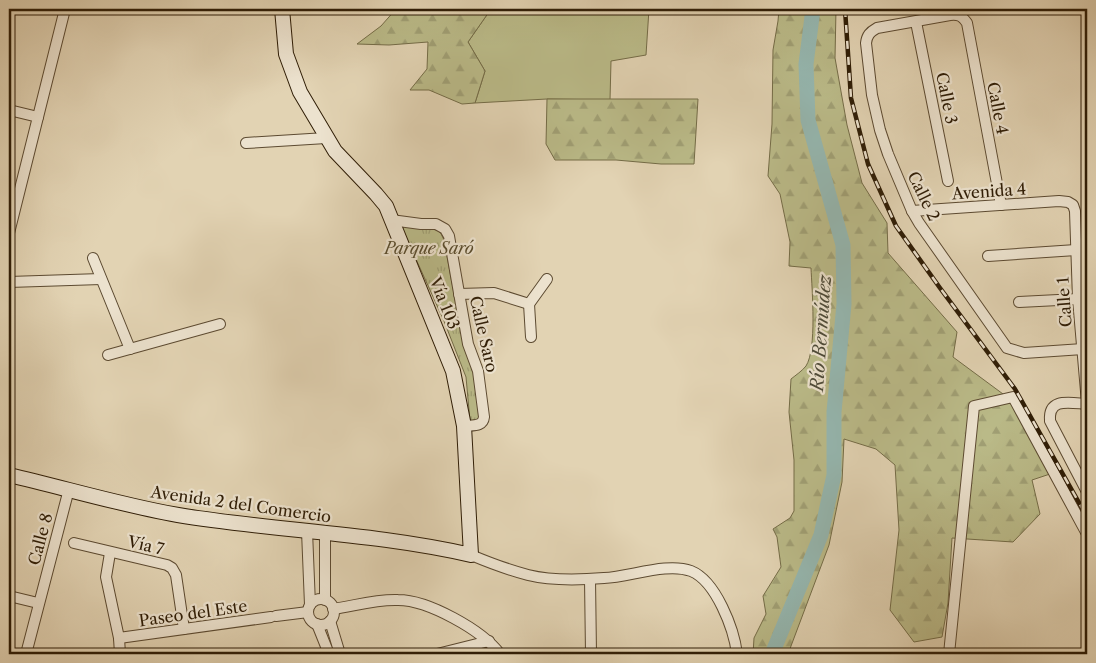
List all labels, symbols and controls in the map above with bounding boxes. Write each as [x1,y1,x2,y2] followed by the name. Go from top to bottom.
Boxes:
[932,70,962,126] street label: Calle 3
[983,80,1013,136] street label: Calle 4
[903,168,945,224] street label: Calle 2
[950,178,1027,204] street label: Avenida 4
[382,238,474,258] park label: Parque Saró
[425,273,464,332] street label: Vía 103
[806,273,836,394] water label: Río Bermúdez
[1052,276,1076,328] street label: Calle 1
[466,294,503,374] street label: Calle Saro
[149,481,333,527] street label: Avenida 2 del Comercio
[23,511,57,567] street label: Calle 8
[125,531,166,559] street label: Vía 7
[138,596,248,630] street label: Paseo del Este

